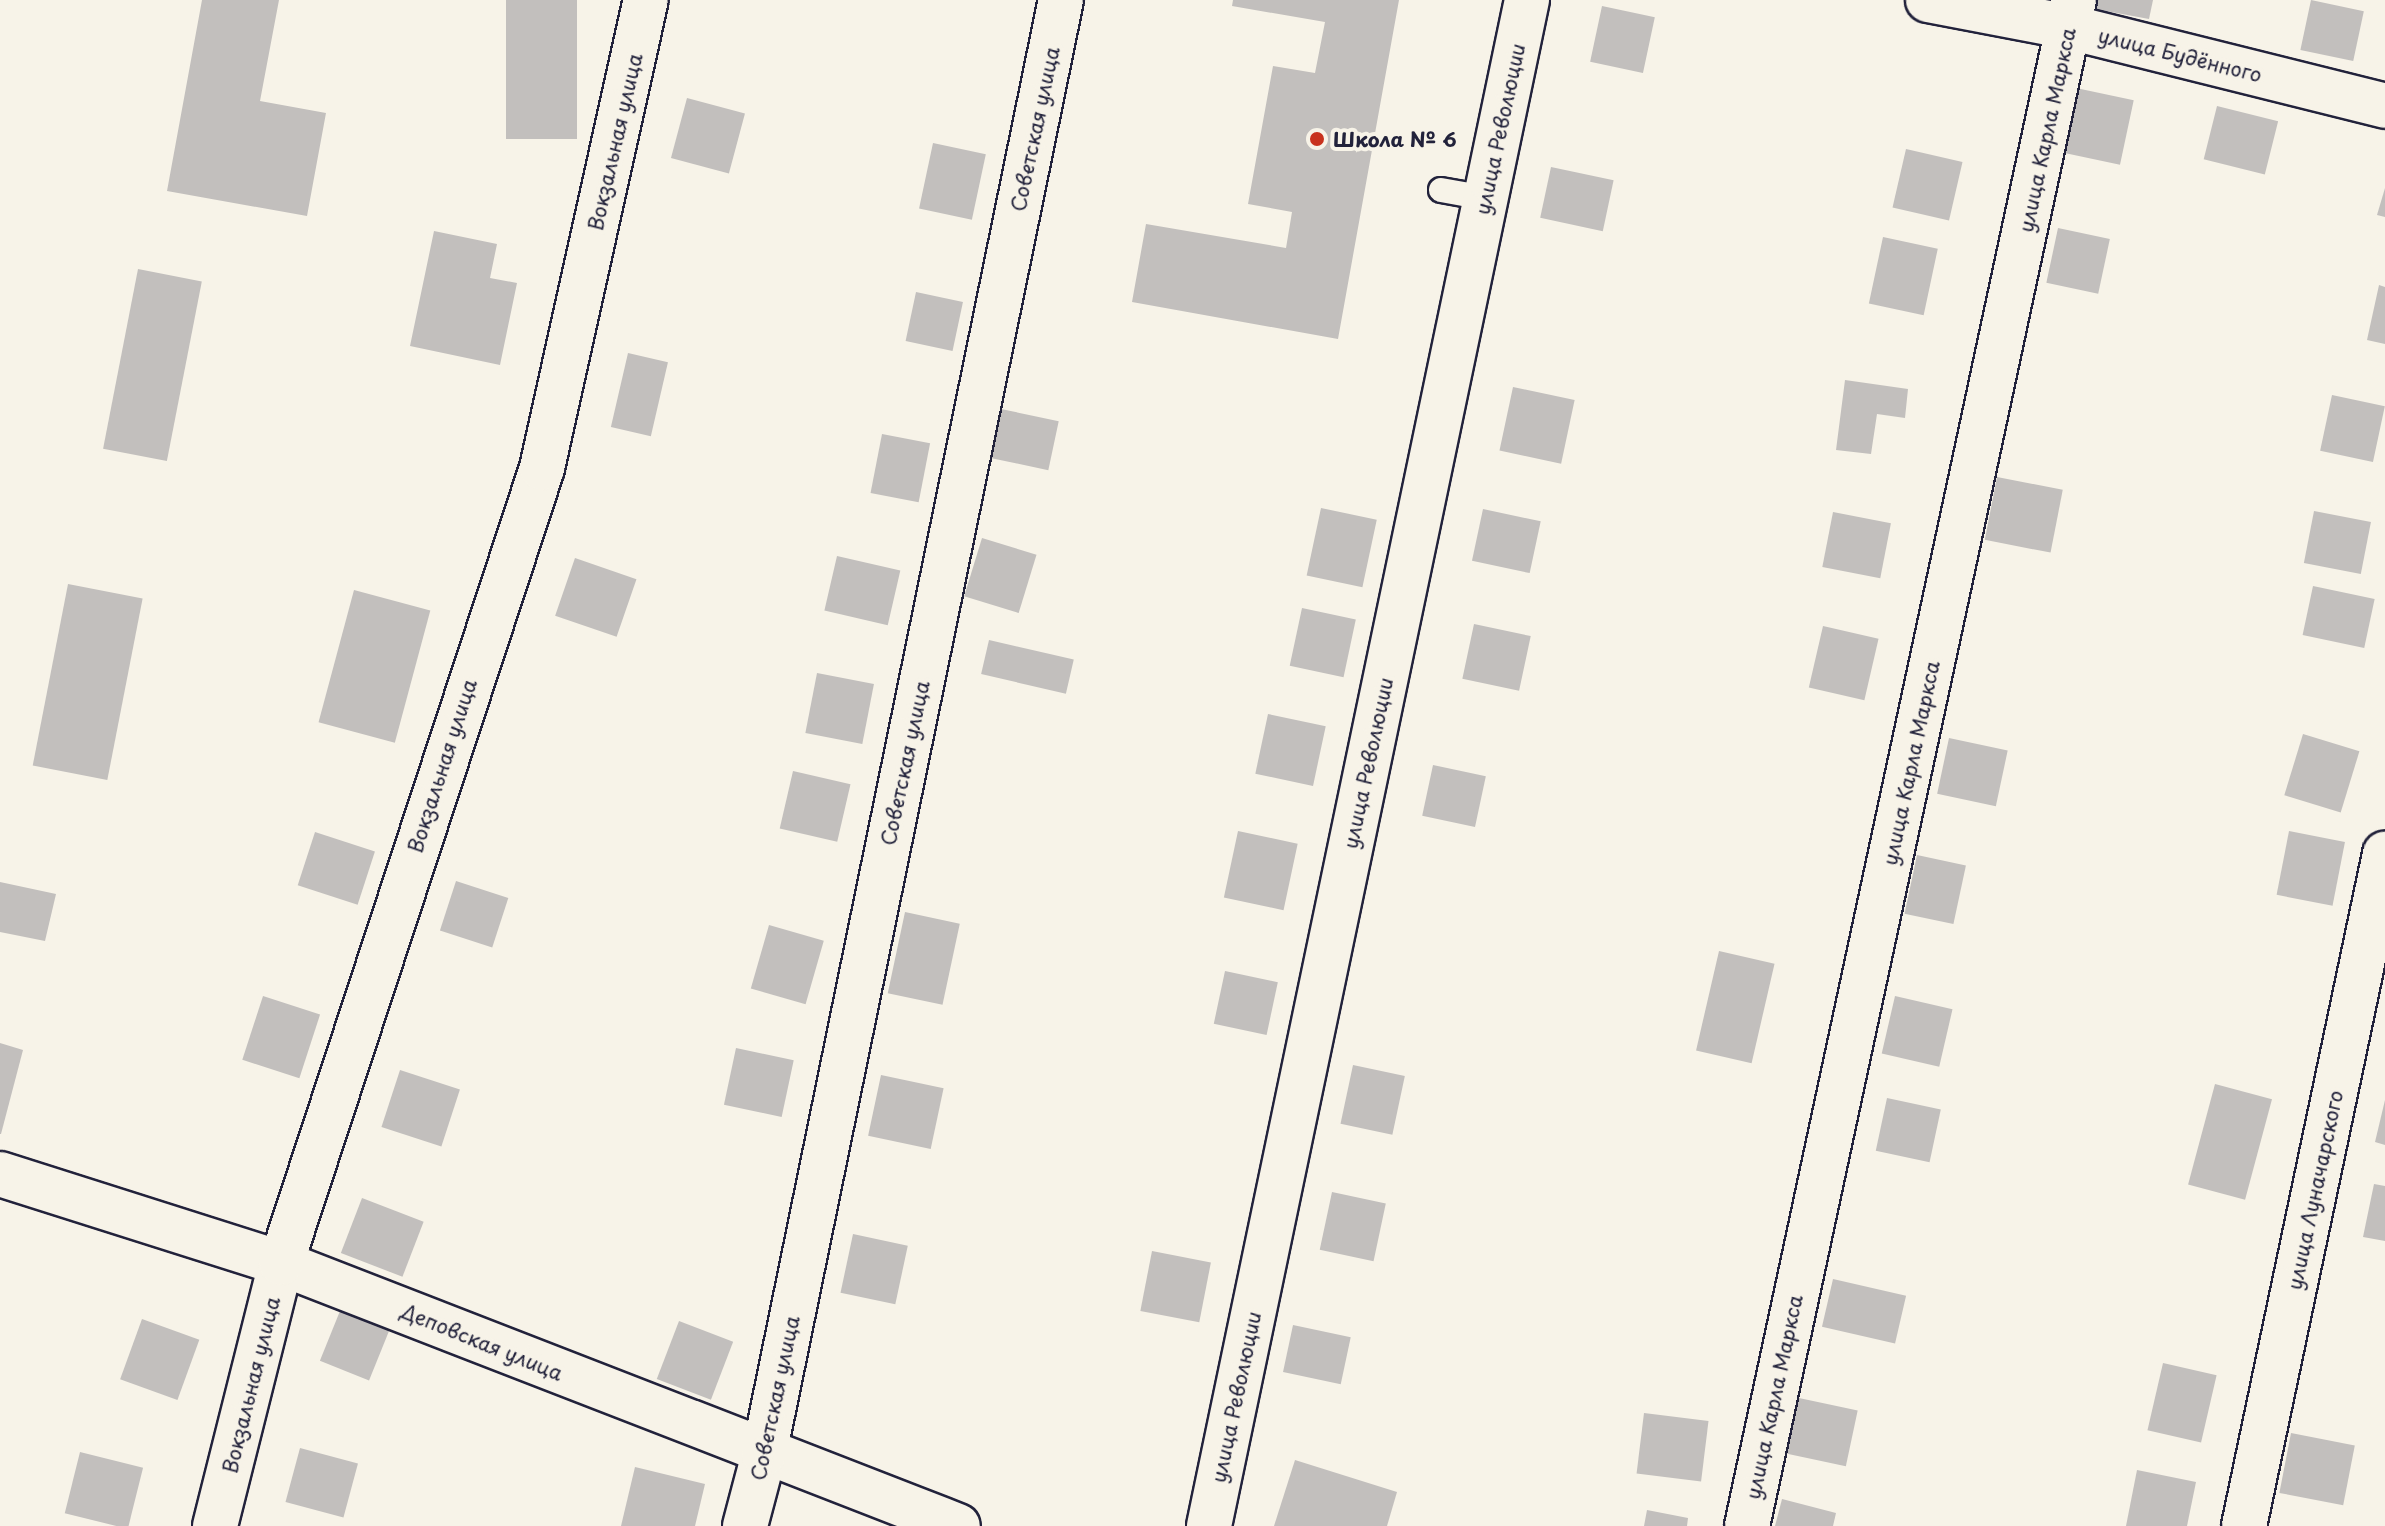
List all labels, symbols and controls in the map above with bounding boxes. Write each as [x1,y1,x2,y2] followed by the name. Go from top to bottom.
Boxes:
[2095,23,2265,87] street label: улица Будённого
[2014,25,2080,235] street label: улица Карла Маркса
[1470,41,1530,217] street label: улица Революции
[1006,44,1064,214] street label: Советская улица
[583,50,647,234] street label: Вокзальная улица
[1333,127,1457,151] place label: Школа № 6
[1308,130,1326,148] marker: Школа № 6
[1878,658,1944,868] street label: улица Карла Маркса
[1338,675,1398,851] street label: улица Революции
[402,676,482,856] street label: Вокзальная улица
[876,678,934,848] street label: Советская улица
[2282,1087,2348,1293] street label: улица Луначарского
[1741,1292,1807,1502] street label: улица Карла Маркса
[217,1294,285,1476] street label: Вокзальная улица
[397,1298,567,1386] street label: Деповская улица
[1206,1309,1266,1485] street label: улица Революции
[746,1313,804,1483] street label: Советская улица

